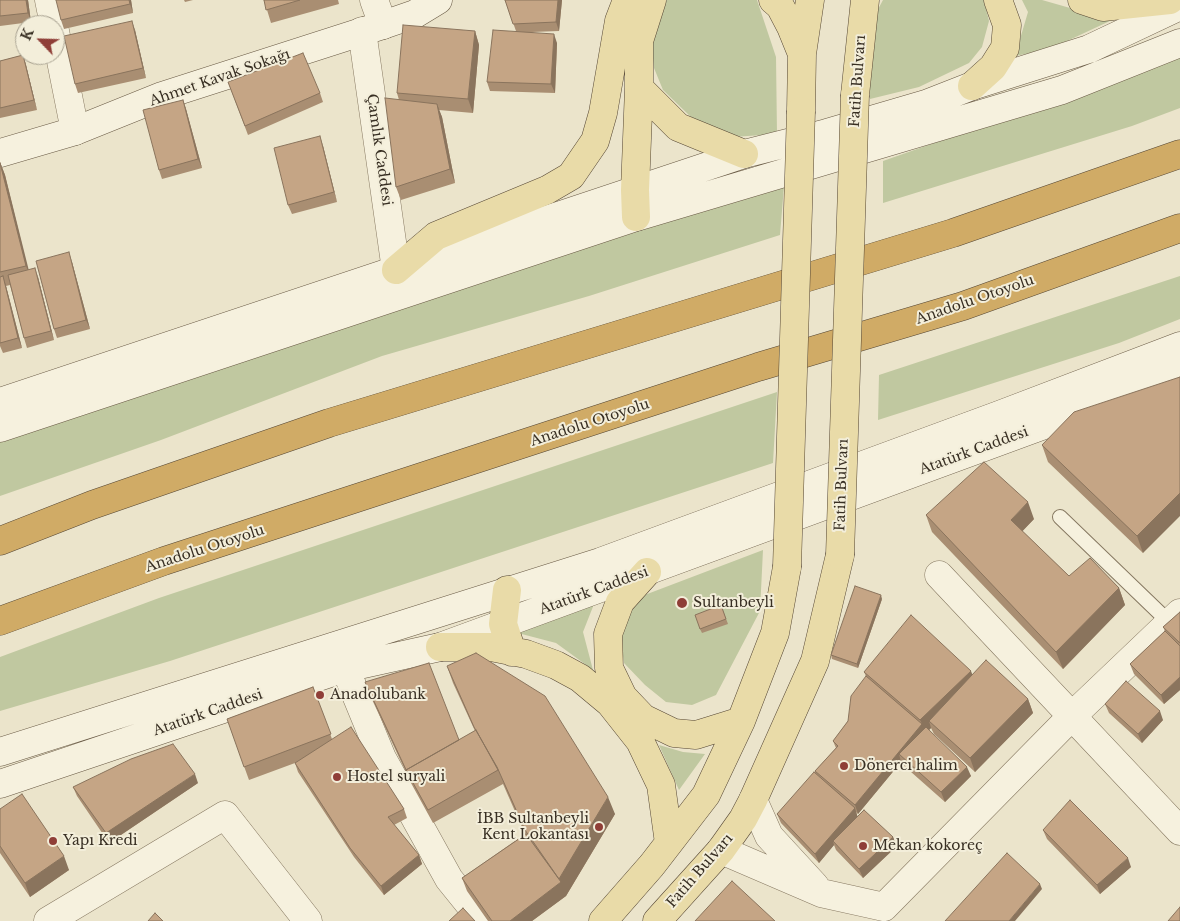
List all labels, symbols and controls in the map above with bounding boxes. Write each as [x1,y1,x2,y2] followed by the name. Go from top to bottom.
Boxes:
[15,15,65,65] north arrow
[17,25,38,43] text: K
[846,34,870,128] street label: Fatih Bulvarı
[147,46,293,110] street label: Ahmet Kavak Sokağı
[363,93,395,207] street label: Çamlık Caddesi
[914,272,1036,328] street label: Anadolu Otoyolu
[528,396,652,450] street label: Anadolu Otoyolu
[917,423,1031,479] street label: Atatürk Caddesi
[832,439,852,531] street label: Fatih Bulvarı
[143,522,267,576] street label: Anadolu Otoyolu
[537,563,651,619] street label: Atatürk Caddesi
[693,595,774,611] place label: Sultanbeyli
[675,596,689,610] marker: Sultanbeyli
[151,686,265,740] street label: Atatürk Caddesi
[330,687,426,703] place label: Anadolubank
[314,689,326,701] marker: Anadolubank
[854,758,958,774] place label: Dönerci halim
[838,760,850,772] marker: Dönerci halim
[347,769,445,785] place label: Hostel suryali
[331,771,343,783] marker: Hostel suryali
[477,811,589,844] place label: İBB Sultanbeyli Kent Lokantası
[593,821,605,833] marker: İBB Sultanbeyli Kent Lokantası
[663,831,737,911] street label: Fatih Bulvarı
[63,833,138,849] place label: Yapı Kredi
[47,835,59,847] marker: Yapı Kredi
[873,838,983,854] place label: Mekan kokoreç
[857,840,869,852] marker: Mekan kokoreç

